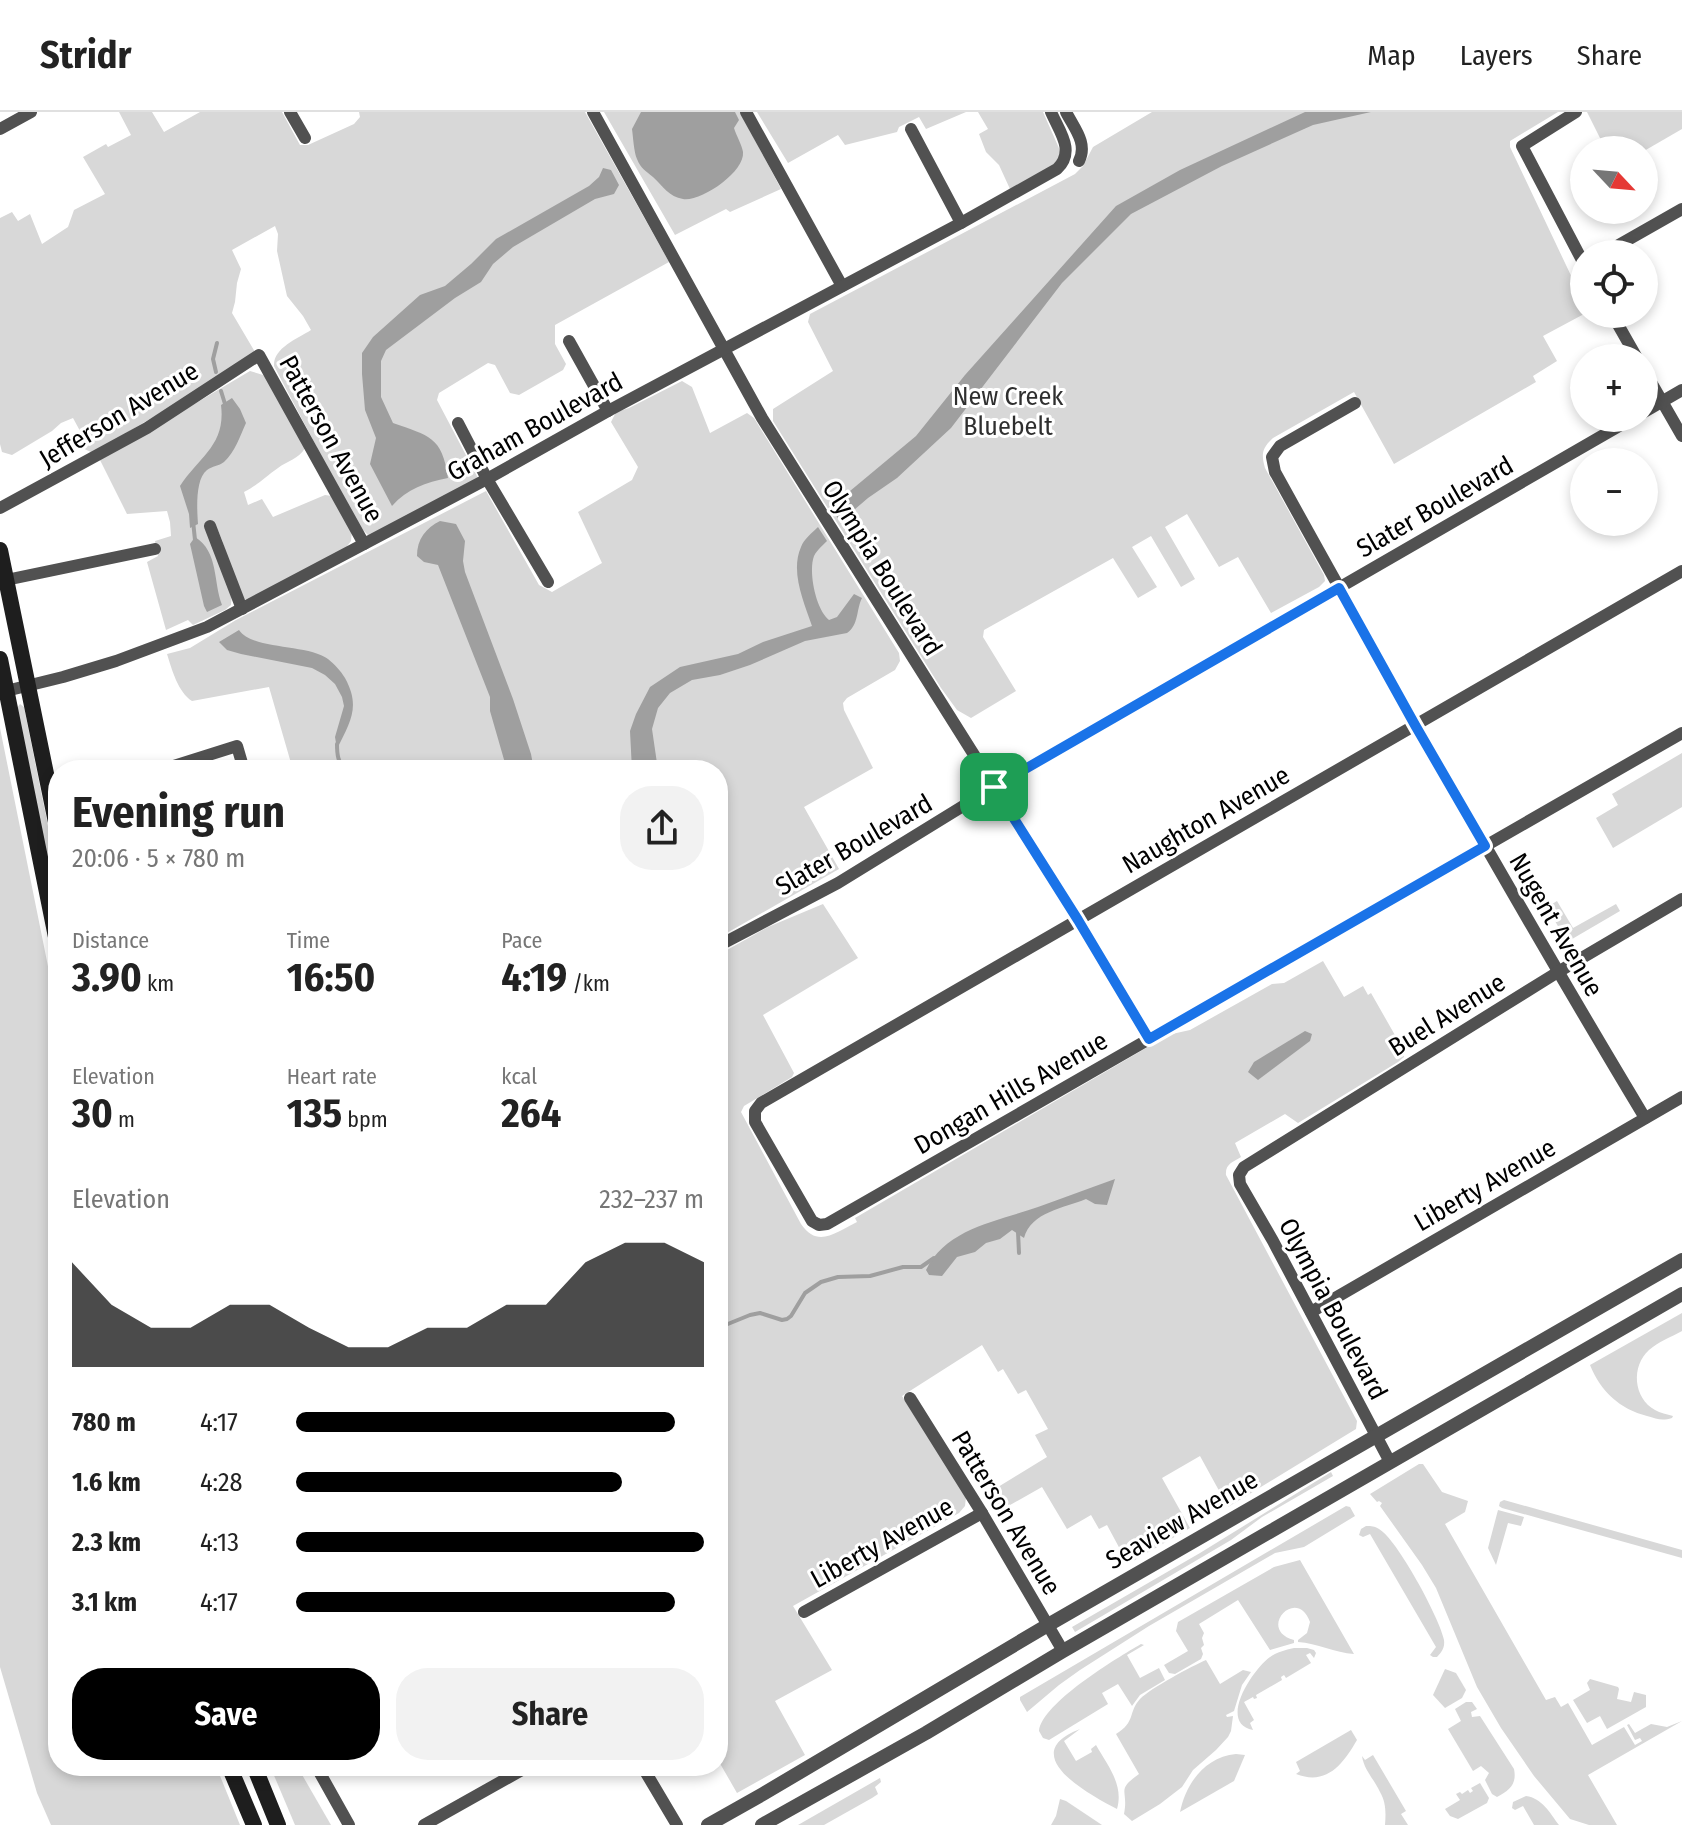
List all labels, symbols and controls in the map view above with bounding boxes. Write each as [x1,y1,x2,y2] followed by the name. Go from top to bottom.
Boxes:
[40,32,131,78] text: Stridr
[1367,39,1416,72] text: Map
[1460,39,1533,72] text: Layers
[1577,39,1642,72] text: Share
[1570,136,1658,224] north arrow
[1570,136,1658,536] map controls
[1570,240,1658,328] button: locate
[1570,344,1658,432] button: +
[272,350,390,528] street label: Patterson Avenue
[34,355,204,475] street label: Jefferson Avenue
[442,366,628,488] street label: Graham Boulevard
[953,381,1064,442] park label: New Creek Bluebelt
[1570,448,1658,536] button: −
[1351,450,1519,564] street label: Slater Boulevard
[816,475,948,661] street label: Olympia Boulevard
[960,753,1028,821] pin
[1117,760,1295,880] street label: Naughton Avenue
[972,765,1016,809] icon: arrive
[72,786,285,839] text: Evening run
[620,786,704,870] button: share
[770,788,938,902] street label: Slater Boulevard
[72,843,245,874] text: 20:06 · 5 × 780 m
[1502,848,1610,1002] street label: Nugent Avenue
[72,927,149,954] text: Distance
[287,927,330,954] text: Time
[501,927,542,954] text: Pace
[72,954,142,1002] text: 3.90
[287,954,375,1002] text: 16:50
[501,954,567,1002] text: 4:19
[1383,967,1511,1063] street label: Buel Avenue
[142,970,174,997] text: km
[567,970,610,997] text: /km
[909,1025,1113,1161] street label: Dongan Hills Avenue
[72,1063,155,1090] text: Elevation
[287,1063,377,1090] text: Heart rate
[501,1063,537,1090] text: kcal
[72,1090,113,1138] text: 30
[287,1090,342,1138] text: 135
[501,1090,561,1138] text: 264
[113,1106,135,1133] text: m
[342,1106,388,1133] text: bpm
[1409,1132,1561,1238] street label: Liberty Avenue
[72,1184,170,1215] text: Elevation
[599,1184,704,1215] text: 232–237 m
[1272,1213,1394,1405] street label: Olympia Boulevard
[72,1407,136,1438] text: 780 m
[200,1407,238,1438] text: 4:17
[945,1425,1067,1601] street label: Patterson Avenue
[1101,1464,1263,1576] street label: Seaview Avenue
[72,1467,141,1498] text: 1.6 km
[200,1467,243,1498] text: 4:28
[805,1491,959,1595] street label: Liberty Avenue
[72,1527,141,1558] text: 2.3 km
[200,1527,239,1558] text: 4:13
[72,1587,137,1618] text: 3.1 km
[200,1587,238,1618] text: 4:17
[72,1668,380,1760] button: Save
[396,1668,704,1760] button: Share

